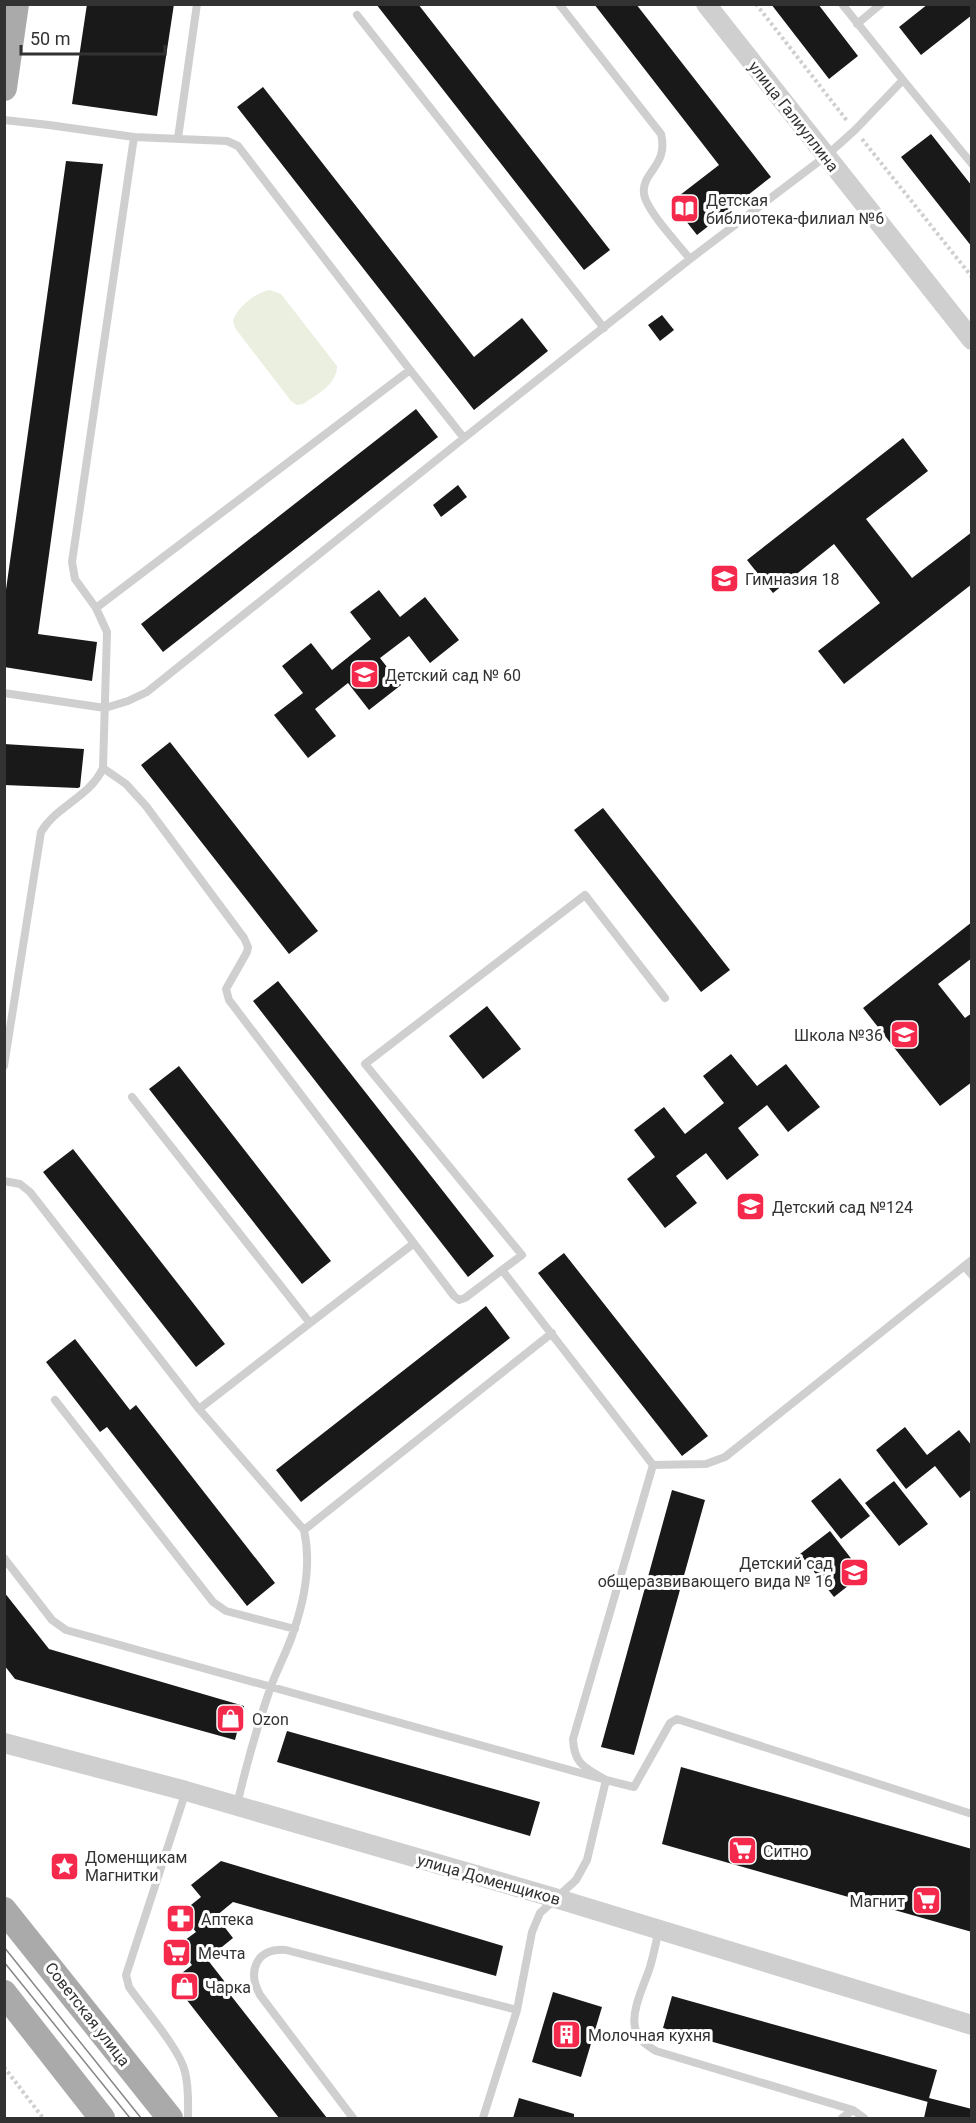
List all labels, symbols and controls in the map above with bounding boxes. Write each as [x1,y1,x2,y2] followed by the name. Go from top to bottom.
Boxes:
[21,18,165,56] scale bar
[30,28,70,49] text: 50 m
[744,57,843,175] street label: улица Галиуллина
[706,191,884,228] place label: Детская библиотека-филиал №6
[669,193,701,225] library icon: Детская библиотека-филиал №6
[708,563,740,595] school or university icon: Гимназия 18
[745,570,839,589] place label: Гимназия 18
[348,659,380,691] school or university icon: Детский сад № 60
[385,666,521,685] place label: Детский сад № 60
[888,1019,920,1051] school or university icon: Школа №36
[794,1026,883,1045] place label: Школа №36
[735,1191,767,1223] school or university icon: Детский сад №124
[772,1198,913,1217] place label: Детский сад №124
[598,1554,833,1591] place label: Детский сад общеразвивающего вида № 16
[838,1556,870,1588] school or university icon: Детский сад общеразвивающего вида № 16
[215,1703,247,1735] shop icon: Ozon
[252,1710,289,1729] place label: Ozon
[726,1835,758,1867] supermarket icon: Ситно
[763,1842,809,1861] place label: Ситно
[85,1848,187,1885] place label: Доменщикам Магнитки
[48,1850,80,1882] place icon: Доменщикам Магнитки
[415,1850,563,1909] street label: улица Доменщиков
[910,1885,942,1917] supermarket icon: Магнит
[849,1892,905,1911] place label: Магнит
[164,1903,196,1935] pharmacy icon: Аптека
[201,1910,254,1929] place label: Аптека
[161,1937,193,1969] supermarket icon: Мечта
[198,1944,245,1963] place label: Мечта
[41,1959,134,2070] street label: Советская улица
[168,1971,200,2003] shop icon: Чарка
[205,1978,251,1997] place label: Чарка
[551,2019,583,2051] building icon: Молочная кухня
[588,2026,711,2045] place label: Молочная кухня

